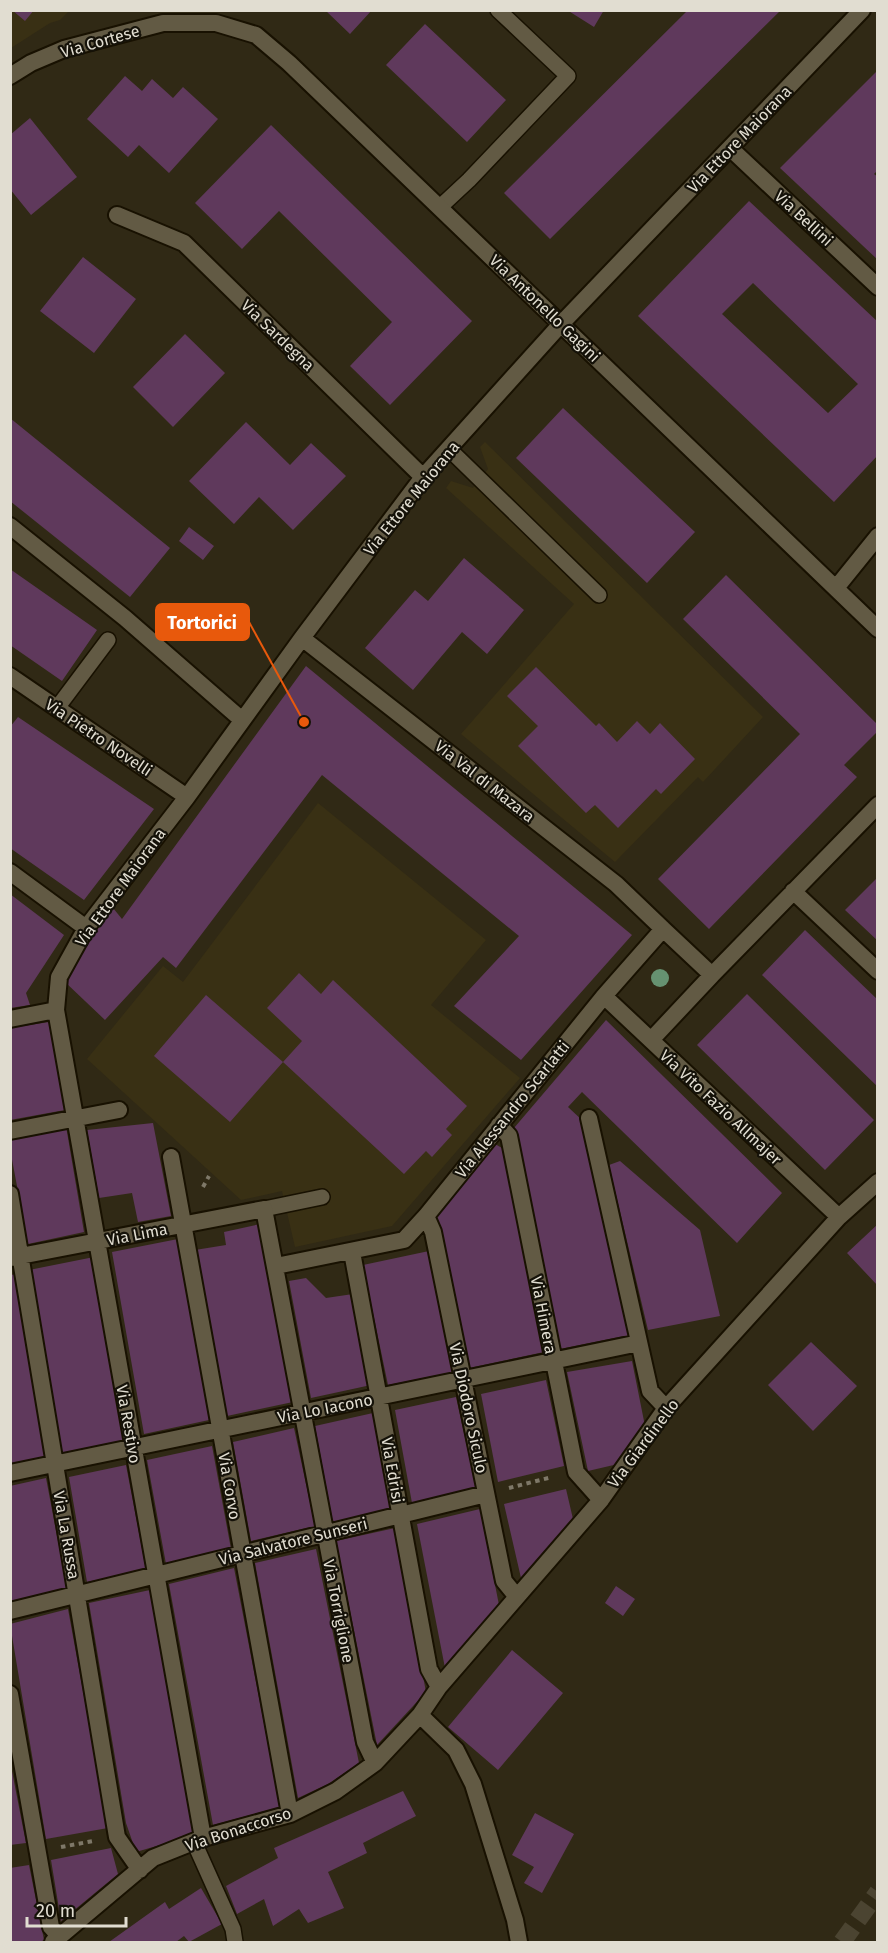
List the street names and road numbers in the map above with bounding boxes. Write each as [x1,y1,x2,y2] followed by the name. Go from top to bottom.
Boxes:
[59,21,142,62] street label: Via Cortese
[683,82,795,197] street label: Via Ettore Maiorana
[771,187,837,250] street label: Via Bellini
[485,251,604,366] street label: Via Antonello Gagini
[237,296,318,375] street label: Via Sardegna
[360,437,463,559] street label: Via Ettore Maiorana
[42,695,156,780] street label: Via Pietro Novelli
[431,737,538,826] street label: Via Val di Mazara
[71,825,170,950] street label: Via Ettore Maiorana
[451,1037,574,1182] street label: Via Alessandro Scarlatti
[656,1046,786,1169] street label: Via Vito Fazio Allmajer
[105,1219,169,1250] street label: Via Lima
[527,1275,560,1355] street label: Via Himera
[445,1341,492,1475] street label: Via Diodoro Siculo
[112,1383,145,1465] street label: Via Restivo
[276,1390,374,1427] street label: Via Lo Iacono
[604,1395,683,1491] street label: Via Giardinello
[377,1436,408,1505] street label: Via Edrisi
[214,1451,245,1521] street label: Via Corvo
[49,1489,84,1581] street label: Via La Russa
[217,1514,369,1569] street label: Via Salvatore Sunseri
[319,1558,358,1664] street label: Via Torriglione
[183,1803,294,1856] street label: Via Bonaccorso

